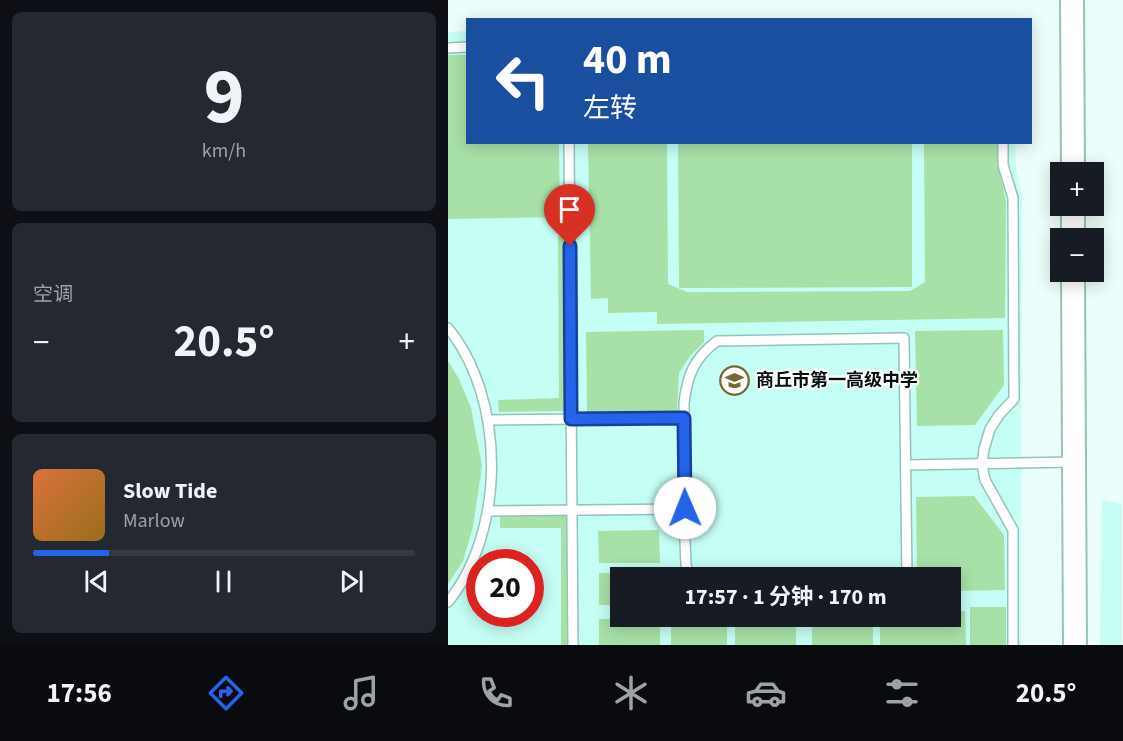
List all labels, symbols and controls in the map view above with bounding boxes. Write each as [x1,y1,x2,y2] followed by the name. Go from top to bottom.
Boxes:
[583,30,672,90] text: 40 m
[203,42,245,153] text: 9
[484,42,562,120] icon: left
[583,89,637,128] text: 左转
[202,137,246,165] text: km/h
[1050,162,1104,282] map controls
[1050,162,1104,216] button: +
[544,184,595,246] pin
[553,193,586,226] icon: arrive
[1050,228,1104,282] button: −
[33,281,73,309] text: 空调
[173,310,275,374] text: 20.5°
[33,319,49,366] text: −
[399,319,415,366] text: +
[719,364,751,396] school or university icon: 商丘市第一高级中学
[756,368,918,393] place label: 商丘市第一高级中学
[123,475,217,507] text: Slow Tide
[653,476,717,540] position arrow
[123,507,185,535] text: Marlow
[466,549,544,627] speed limit sign: 20
[80,565,113,598] icon: previous
[207,565,240,598] icon: pause
[335,565,368,598] icon: next
[685,581,886,613] text: 17:57 · 1 分钟 · 170 m
[205,672,247,714] icon: directions
[340,672,382,714] icon: music
[475,672,517,714] icon: phone
[610,672,652,714] icon: climate
[745,672,787,714] icon: car
[881,672,923,714] icon: filters
[47,674,112,713] text: 17:56
[1016,674,1076,713] text: 20.5°

